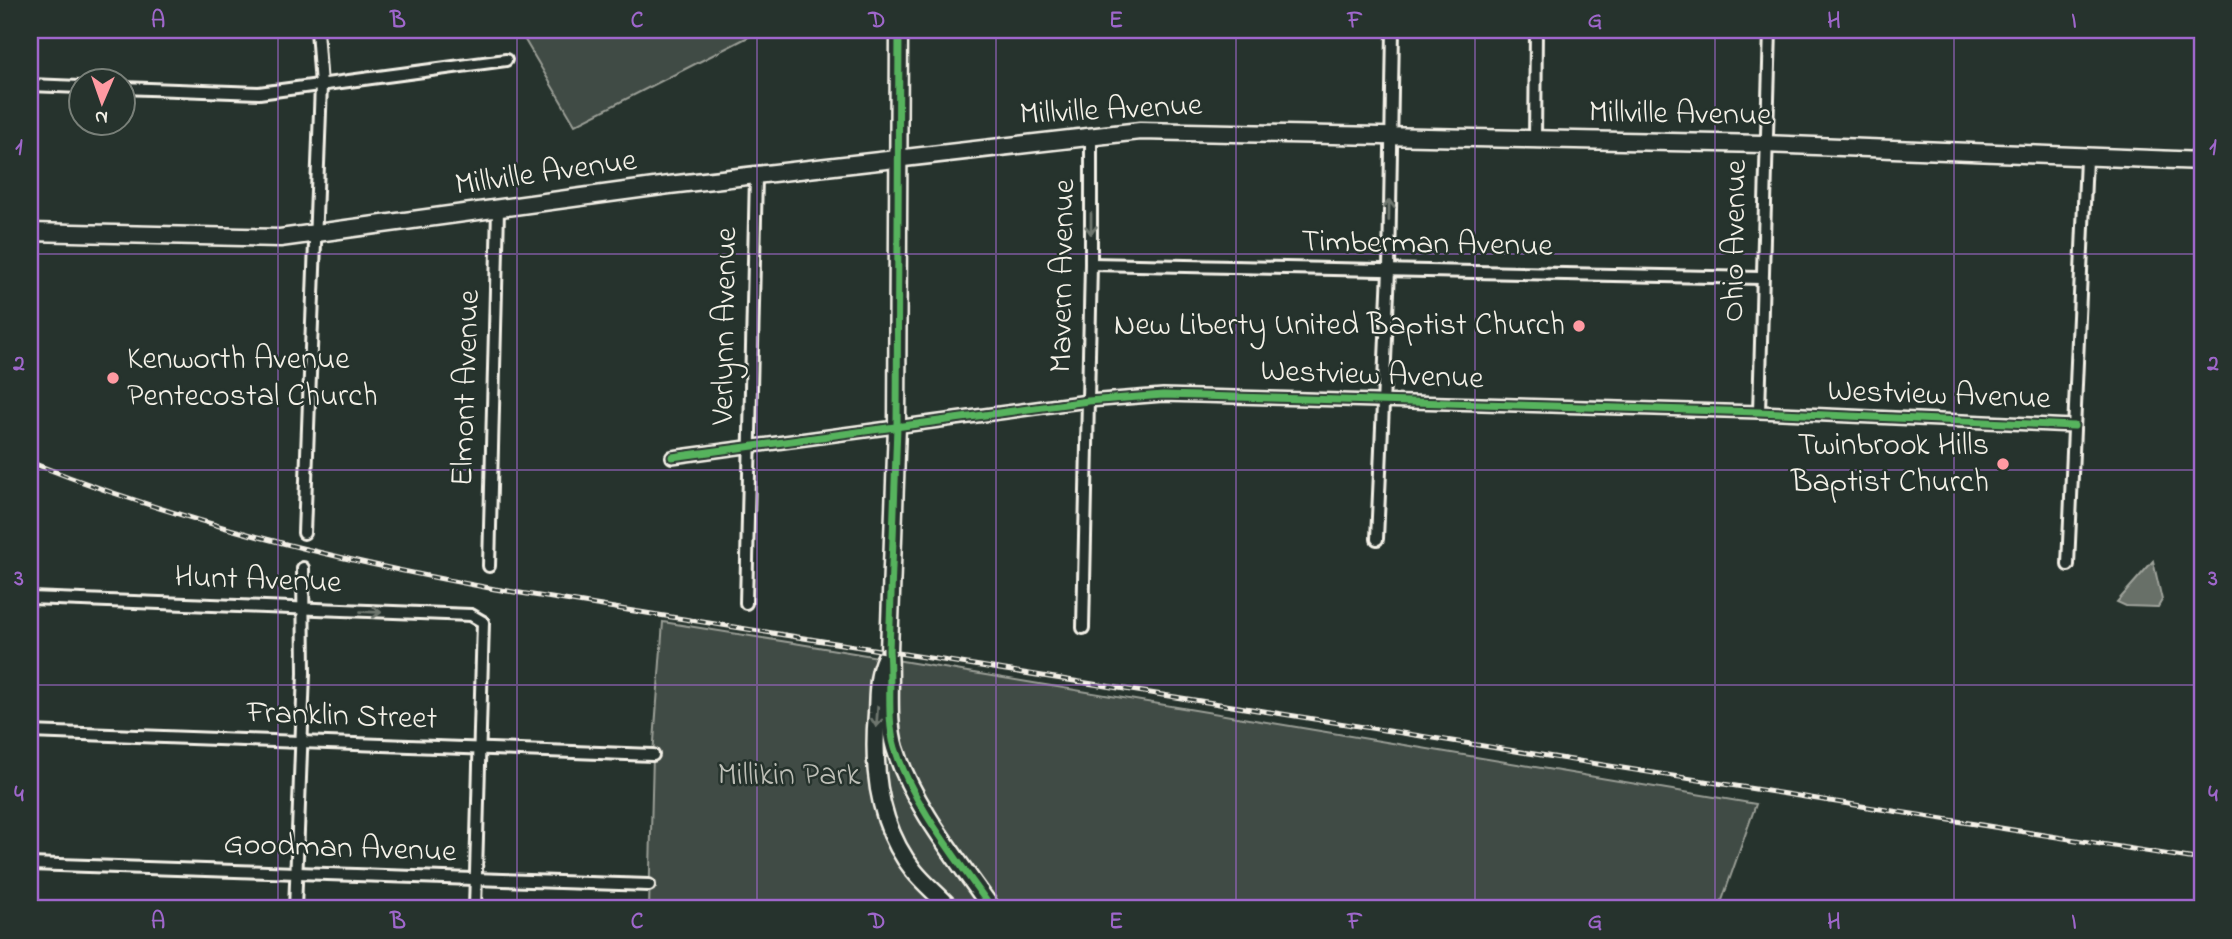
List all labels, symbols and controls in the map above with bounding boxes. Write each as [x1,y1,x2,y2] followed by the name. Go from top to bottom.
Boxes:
[151,5,165,38] text: A
[389,5,406,38] text: B
[631,5,644,38] text: C
[868,5,885,38] text: D
[1109,5,1123,38] text: E
[1347,5,1363,38] text: F
[1588,5,1602,38] text: G
[1827,5,1841,38] text: H
[2071,5,2077,38] text: I
[66,66,136,136] north arrow
[1018,83,1204,139] street label: Millville Avenue
[1588,90,1772,140] street label: Millville Avenue
[94,103,108,130] text: N
[15,132,23,165] text: 1
[2209,132,2217,165] text: 1
[452,138,640,210] street label: Millville Avenue
[1711,159,1761,323] street label: Ohio Avenue
[1039,178,1089,373] street label: Mavern Avenue
[1383,199,1396,222] one-way arrow
[1084,213,1098,236] one-way arrow
[1301,219,1554,271] street label: Timberman Avenue
[701,226,751,426] street label: Verlynn Avenue
[440,288,494,487] street label: Elmont Avenue
[1114,303,1565,350] place label: New Liberty United Baptist Church
[1571,318,1587,334] marker: New Liberty United Baptist Church
[127,337,378,421] place label: Kenworth Avenue Pentecostal Church
[12,348,25,381] text: 2
[2206,348,2219,381] text: 2
[1260,349,1485,403] street label: Westview Avenue
[1827,369,2052,423] street label: Westview Avenue
[105,370,121,386] marker: Kenworth Avenue Pentecostal Church
[1790,423,1989,507] place label: Twinbrook Hills Baptist Church
[1995,456,2011,472] marker: Twinbrook Hills Baptist Church
[174,555,343,607] street label: Hunt Avenue
[13,563,24,596] text: 3
[2207,563,2218,596] text: 3
[359,605,382,618] one-way arrow
[245,690,438,744] street label: Franklin Street
[870,706,883,729] one-way arrow
[717,753,862,800] park label: Millikin Park
[14,779,24,812] text: 4
[2208,779,2218,812] text: 4
[223,821,458,877] street label: Goodman Avenue
[151,906,165,939] text: A
[389,906,406,939] text: B
[631,906,644,939] text: C
[868,906,885,939] text: D
[1109,906,1123,939] text: E
[1347,906,1363,939] text: F
[1588,906,1602,939] text: G
[1827,906,1841,939] text: H
[2071,906,2077,939] text: I

